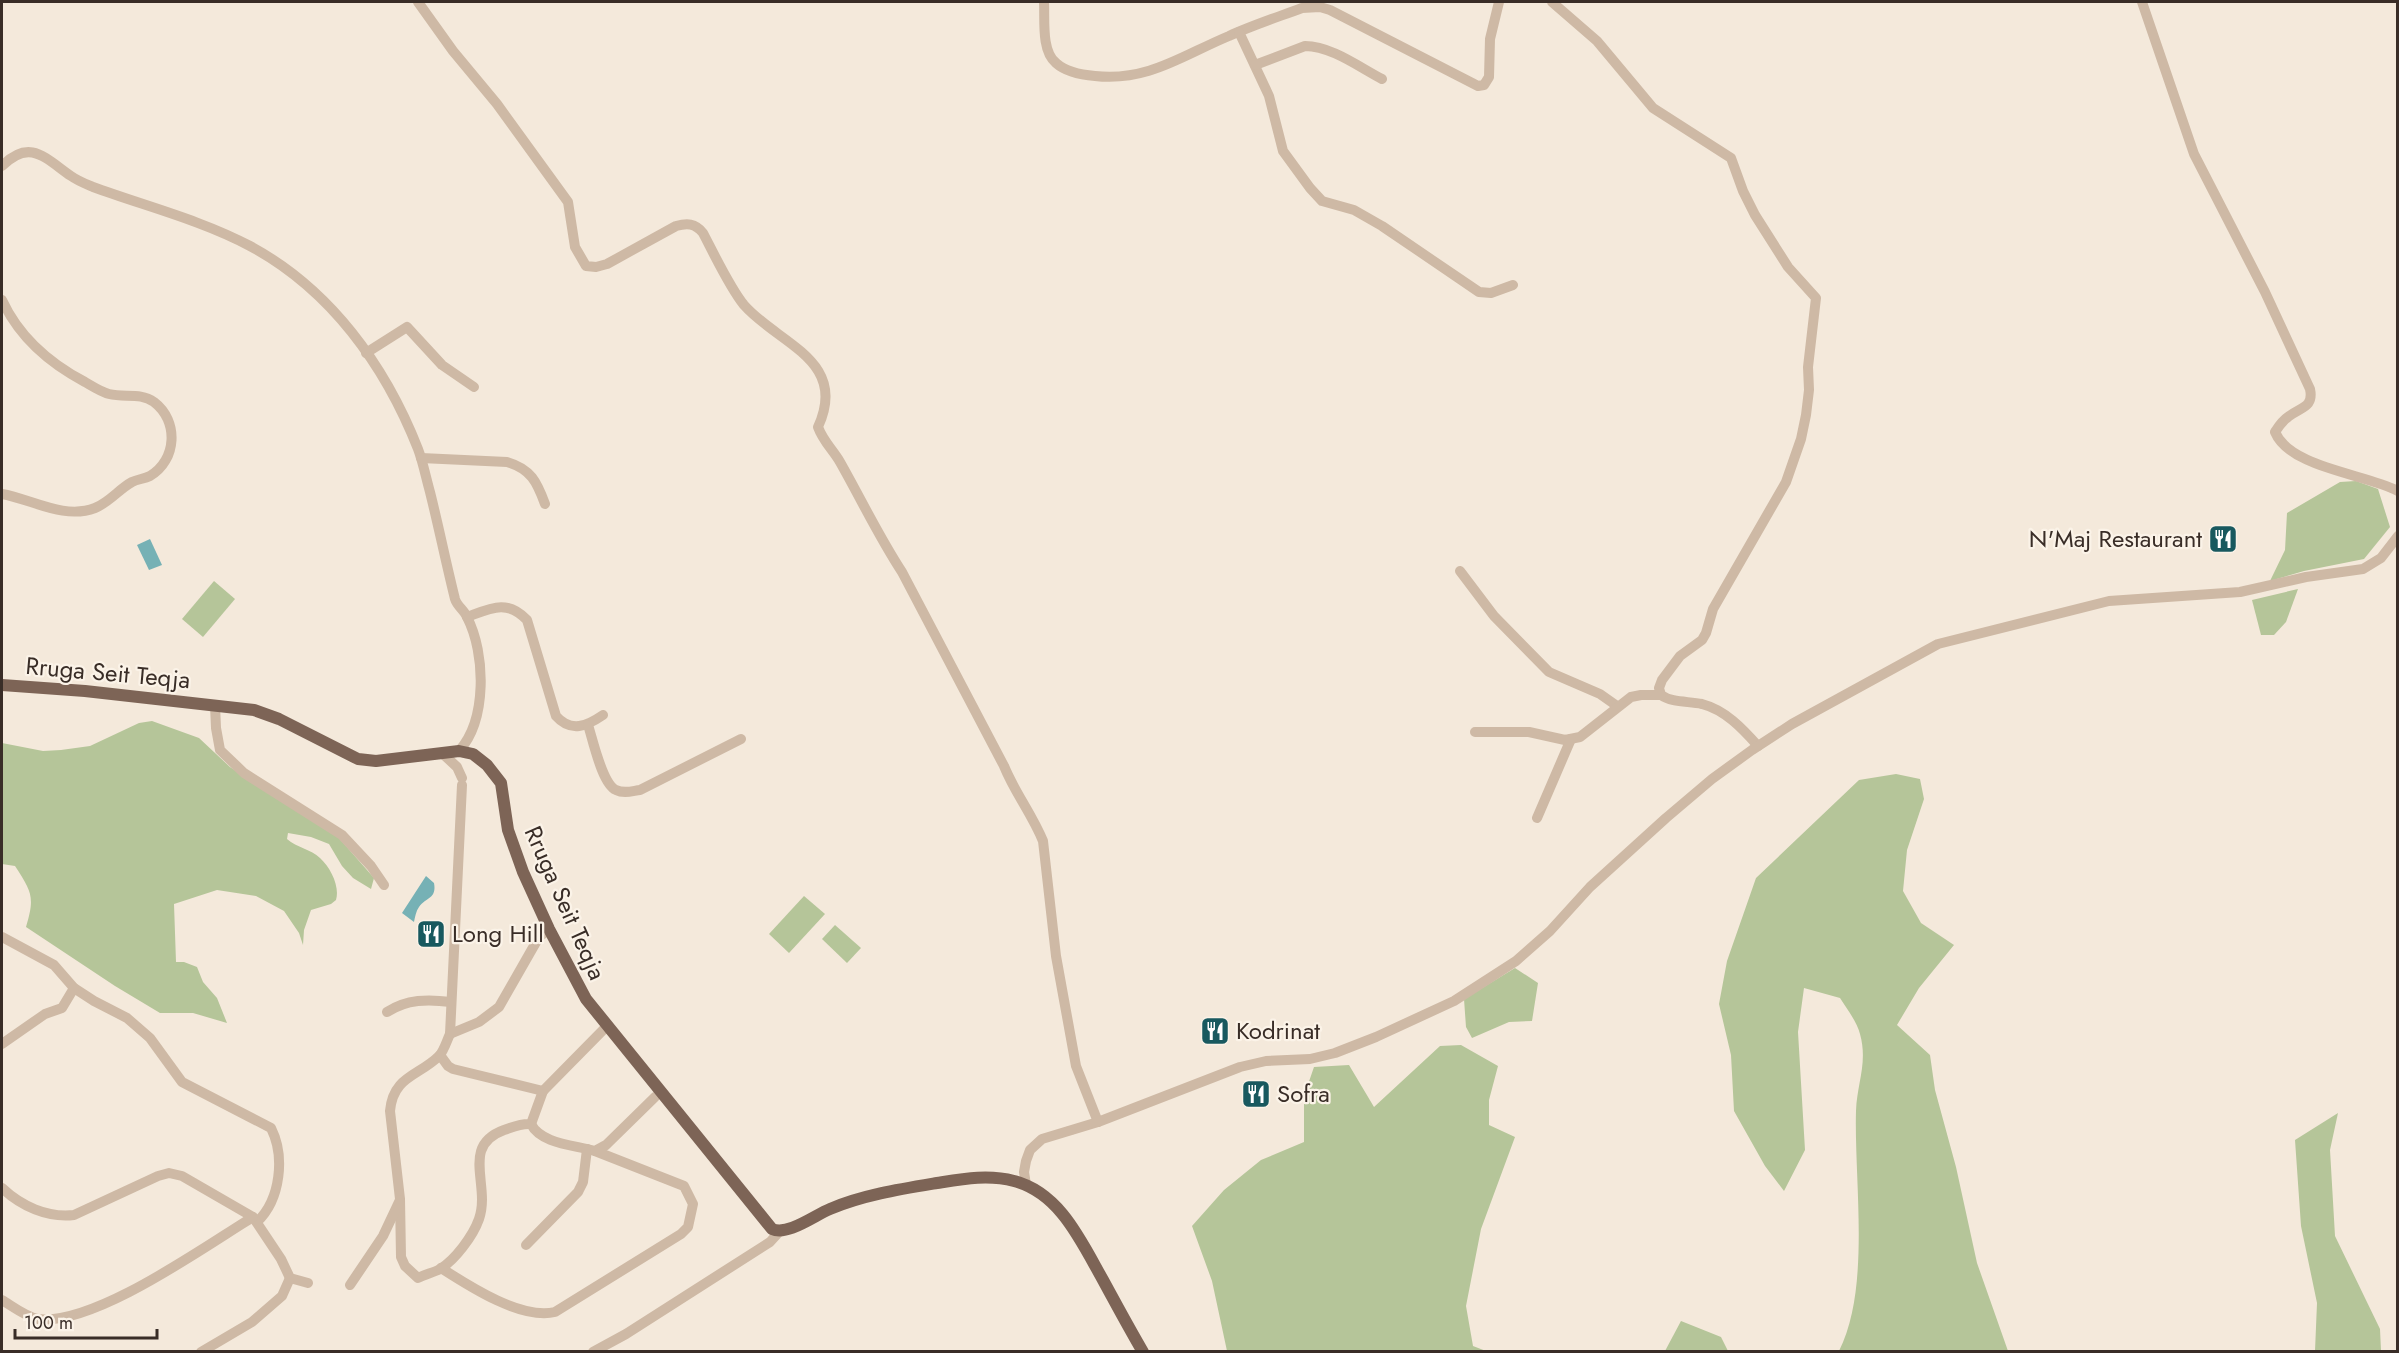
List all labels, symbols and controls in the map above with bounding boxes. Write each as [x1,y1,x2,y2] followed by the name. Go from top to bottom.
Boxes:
[2029,521,2202,556] place label: N'Maj Restaurant
[2207,523,2239,555] restaurant icon: N'Maj Restaurant
[24,648,192,697] street label: Rruga Seit Teqja
[516,820,615,985] street label: Rruga Seit Teqja
[452,916,544,951] place label: Long Hill
[415,918,447,950] restaurant icon: Long Hill
[1236,1013,1320,1048] place label: Kodrinat
[1199,1015,1231,1047] restaurant icon: Kodrinat
[1277,1076,1330,1111] place label: Sofra
[1240,1078,1272,1110] restaurant icon: Sofra
[15,1302,158,1340] scale bar
[24,1310,73,1336] text: 100 m

